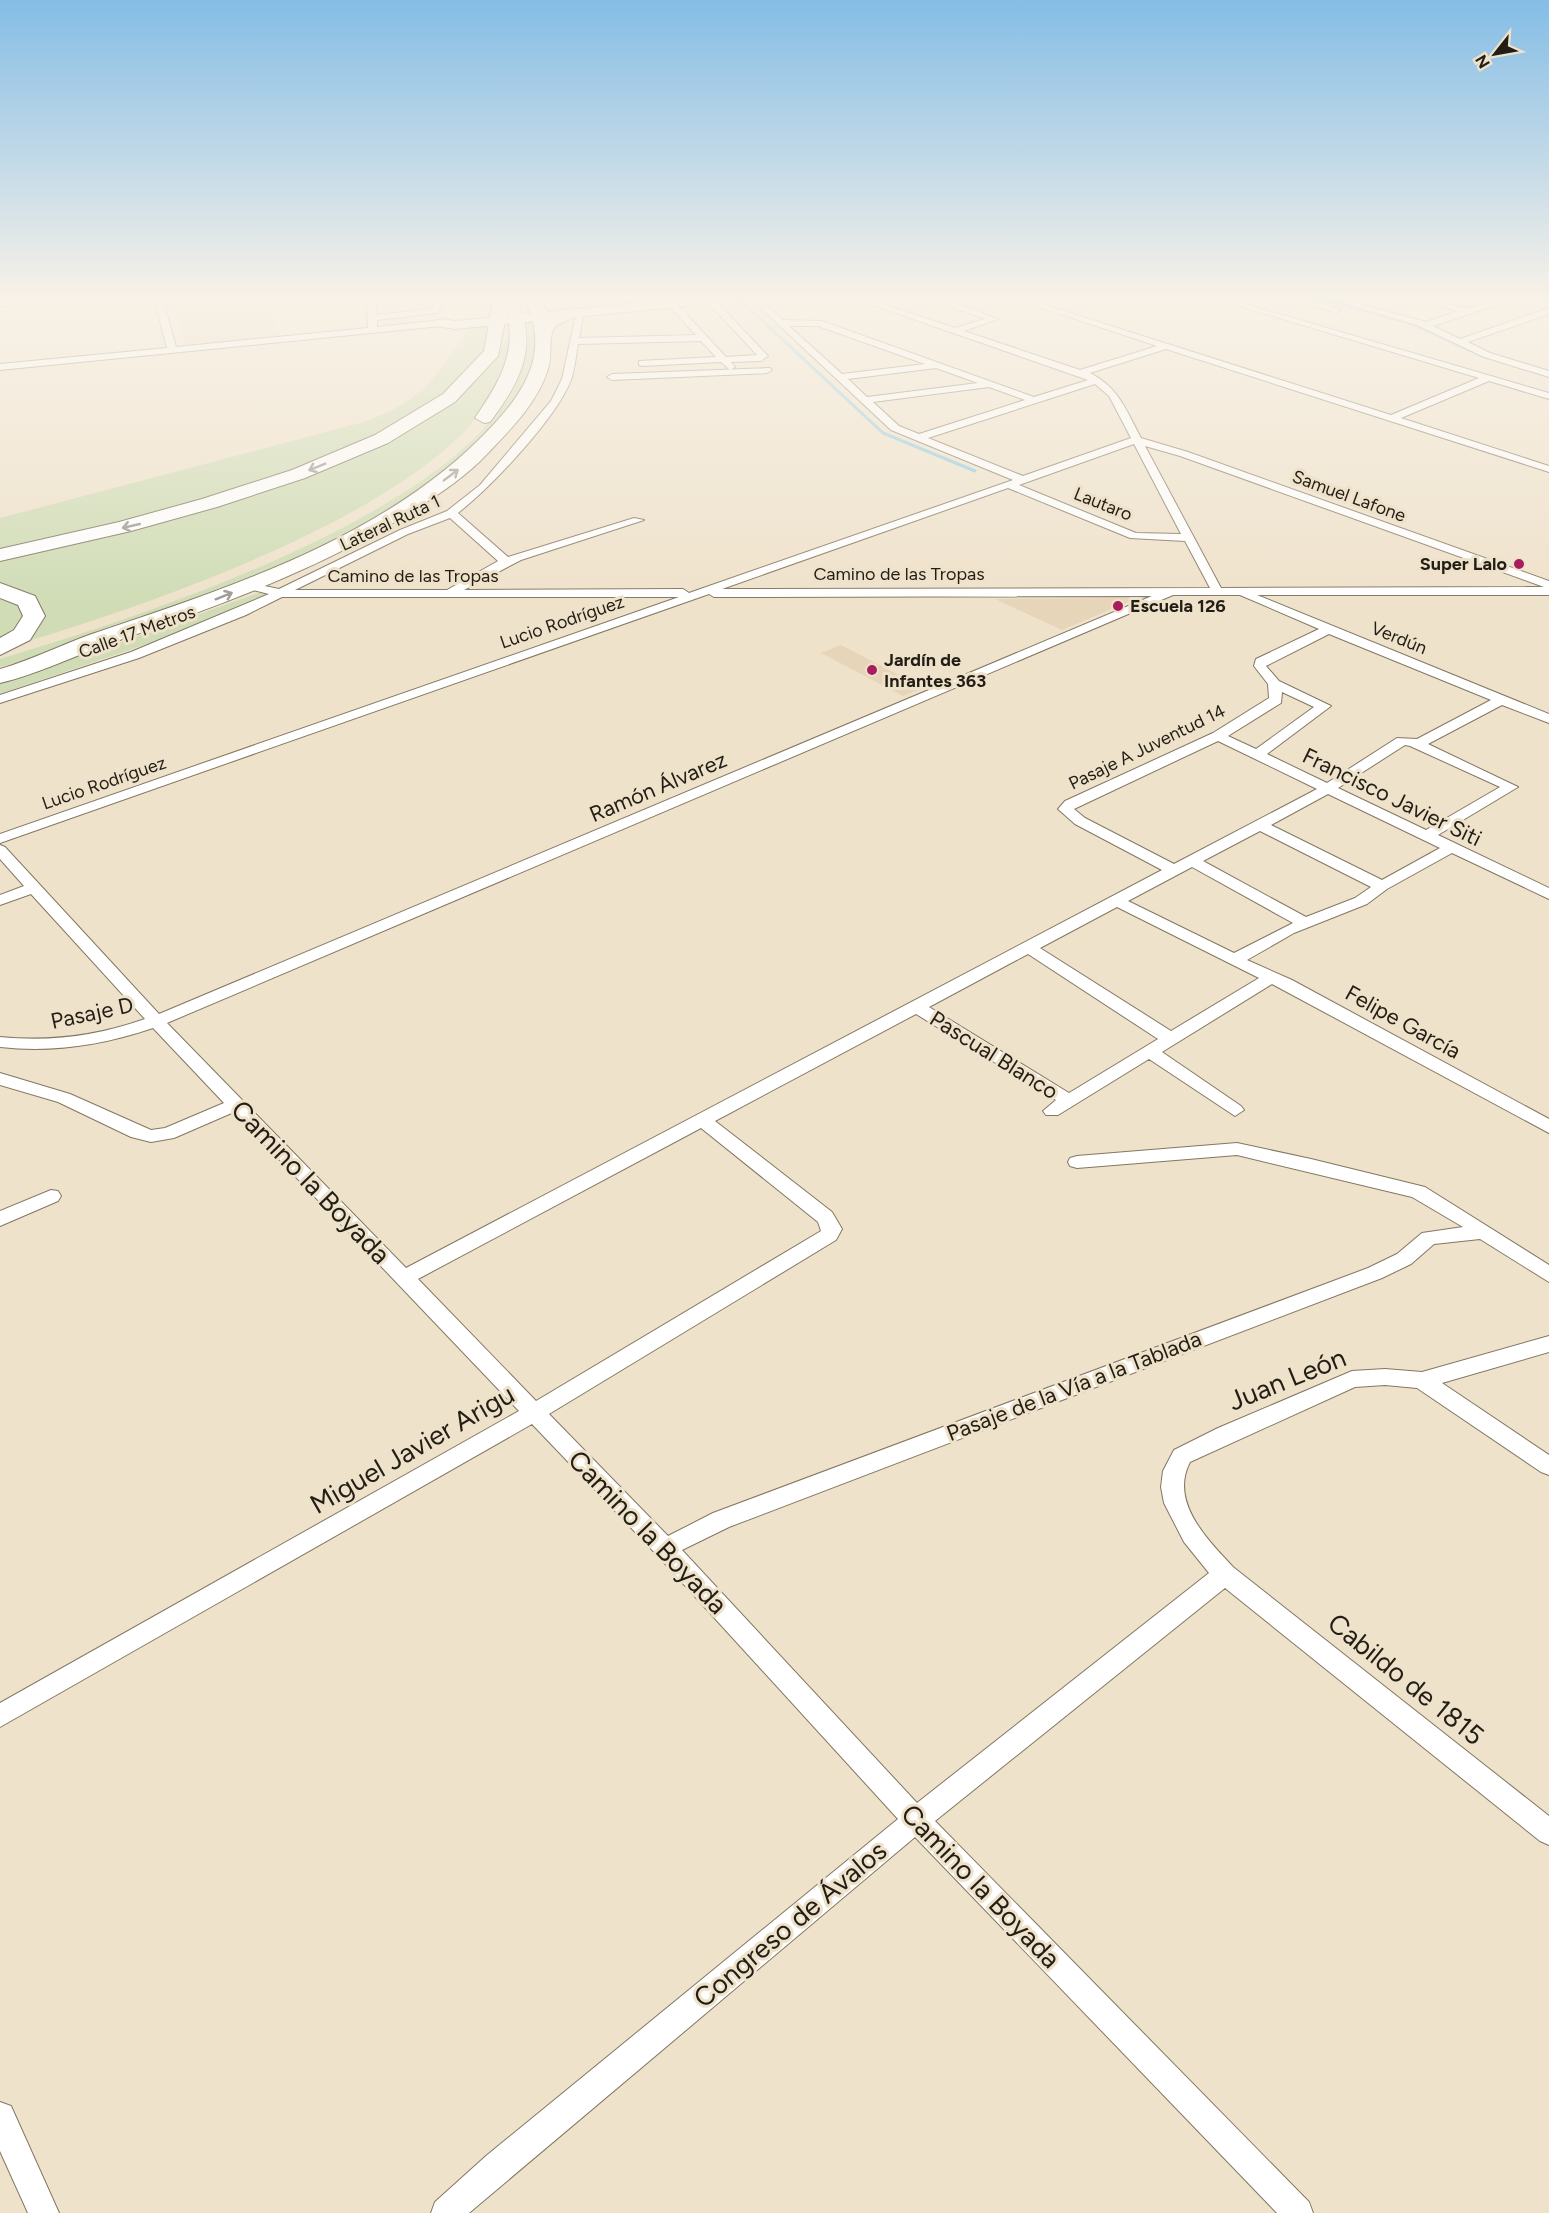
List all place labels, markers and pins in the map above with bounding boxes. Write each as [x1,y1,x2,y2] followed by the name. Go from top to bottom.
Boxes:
[1420,553,1507,575] place label: Super Lalo
[1512,557,1526,571] marker: Super Lalo
[1130,595,1226,617] place label: Escuela 126
[1111,599,1125,613] marker: Escuela 126
[884,649,986,692] place label: Jardín de Infantes 363
[865,663,879,677] marker: Jardín de Infantes 363

